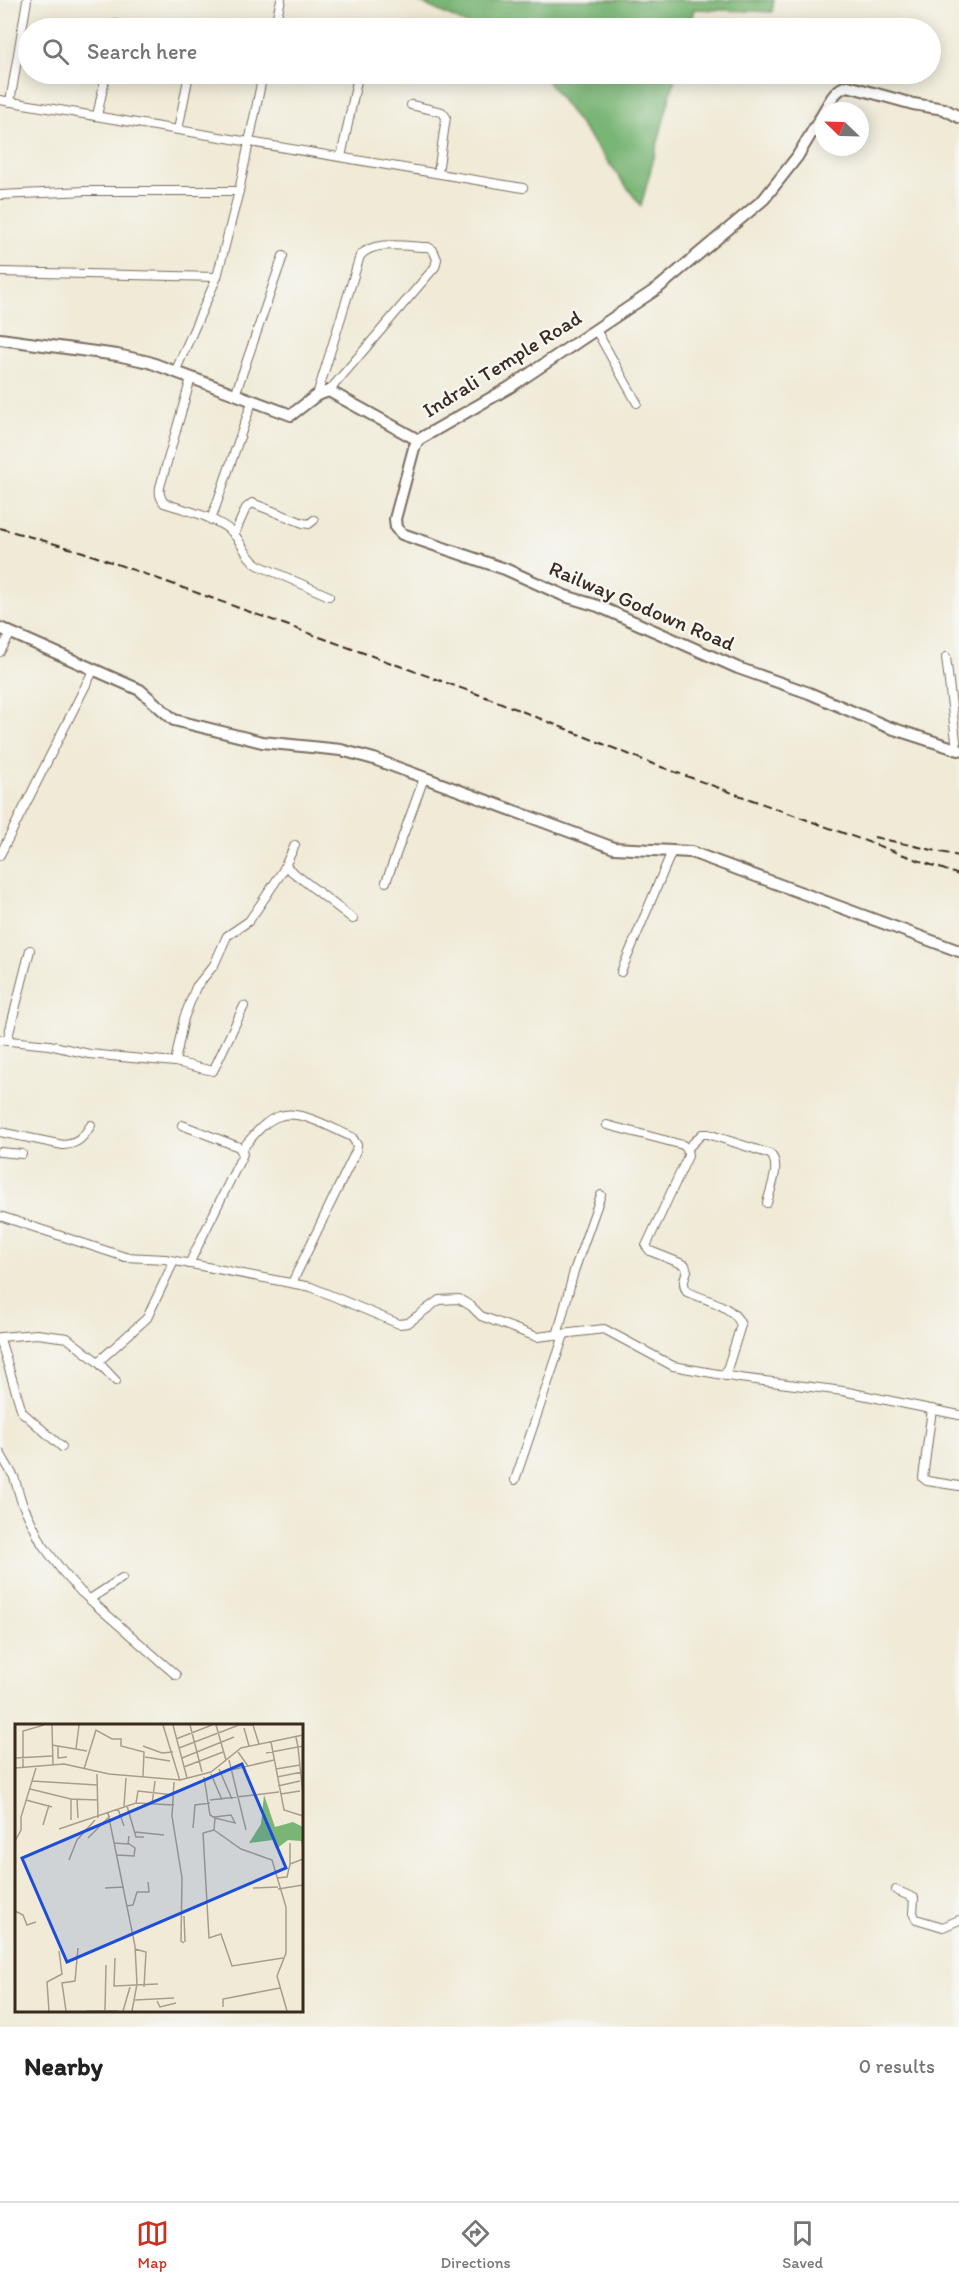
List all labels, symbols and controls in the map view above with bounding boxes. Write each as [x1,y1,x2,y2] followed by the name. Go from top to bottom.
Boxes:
[18,18,941,84] search box
[39,35,72,68] icon: search
[87,38,197,65] text: Search here
[815,102,869,156] north arrow
[418,305,586,422] street label: Indrali Temple Road
[546,555,739,656] street label: Railway Godown Road
[15,1724,303,2012] inset map
[24,2050,103,2082] text: Nearby
[859,2054,935,2078] text: 0 results
[136,2217,169,2272] tab: Map
[440,2217,511,2272] tab: Directions
[782,2217,823,2272] tab: Saved

